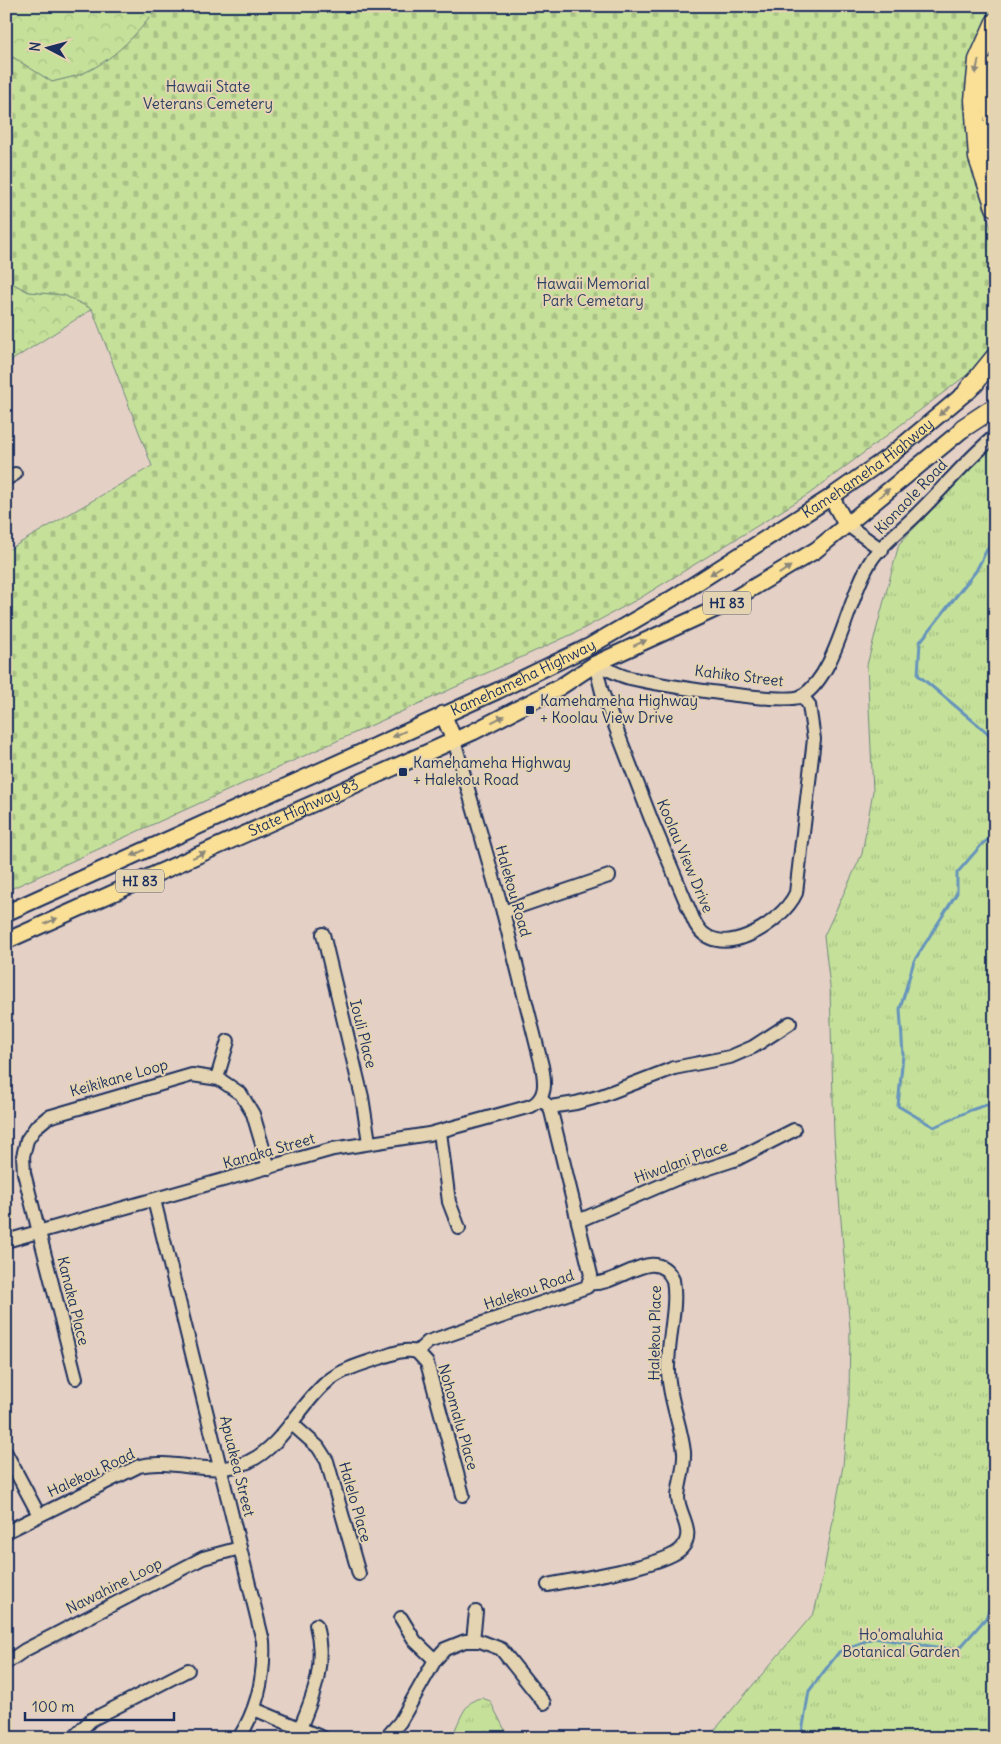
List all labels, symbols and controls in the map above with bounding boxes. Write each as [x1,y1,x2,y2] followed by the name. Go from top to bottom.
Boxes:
[22,22,72,72] north arrow
[26,41,45,52] text: N
[973,60,981,75] one-way arrow
[143,77,273,113] park label: Hawaii State Veterans Cemetery
[536,274,650,310] park label: Hawaii Memorial Park Cemetary
[937,406,950,417] one-way arrow
[798,414,937,522] street label: Kamehameha Highway
[870,455,951,538] street label: Kionaole Road
[877,487,890,498] one-way arrow
[778,565,791,575] one-way arrow
[710,566,723,575] one-way arrow
[703,592,751,614] road number: HI 83
[447,635,599,720] street label: Kamehameha Highway
[633,639,647,647] one-way arrow
[694,661,785,690] street label: Kahiko Street
[540,691,698,727] place label: Kamehameha Highway + Koolau View Drive
[524,704,536,716] marker: Kamehameha Highway + Koolau View Drive
[491,715,505,723] one-way arrow
[392,730,406,738] one-way arrow
[413,753,571,789] place label: Kamehameha Highway + Halekou Road
[397,766,409,778] marker: Kamehameha Highway + Halekou Road
[245,774,362,840] street label: State Highway 83
[653,796,718,916] street label: Koolau View Drive
[491,843,536,939] street label: Halekou Road
[131,850,145,858] one-way arrow
[192,850,206,858] one-way arrow
[116,869,164,892] road number: HI 83
[44,917,58,925] one-way arrow
[346,998,381,1070] street label: Iouli Place
[68,1054,170,1101] street label: Keikikane Loop
[221,1128,317,1173] street label: Kanaka Street
[631,1136,730,1187] street label: Hiwalani Place
[53,1254,94,1347] street label: Kanaka Place
[481,1265,577,1314] street label: Halekou Road
[644,1285,665,1381] street label: Halekou Place
[434,1362,483,1472] street label: Nohomalu Place
[216,1413,259,1518] street label: Apuakea Street
[44,1444,138,1501] street label: Halekou Road
[335,1460,376,1544] street label: Halelo Place
[63,1553,165,1618] street label: Nawahine Loop
[842,1625,960,1661] park label: Ho'omaluhia Botanical Garden
[25,1689,174,1721] scale bar
[32,1697,74,1716] text: 100 m

